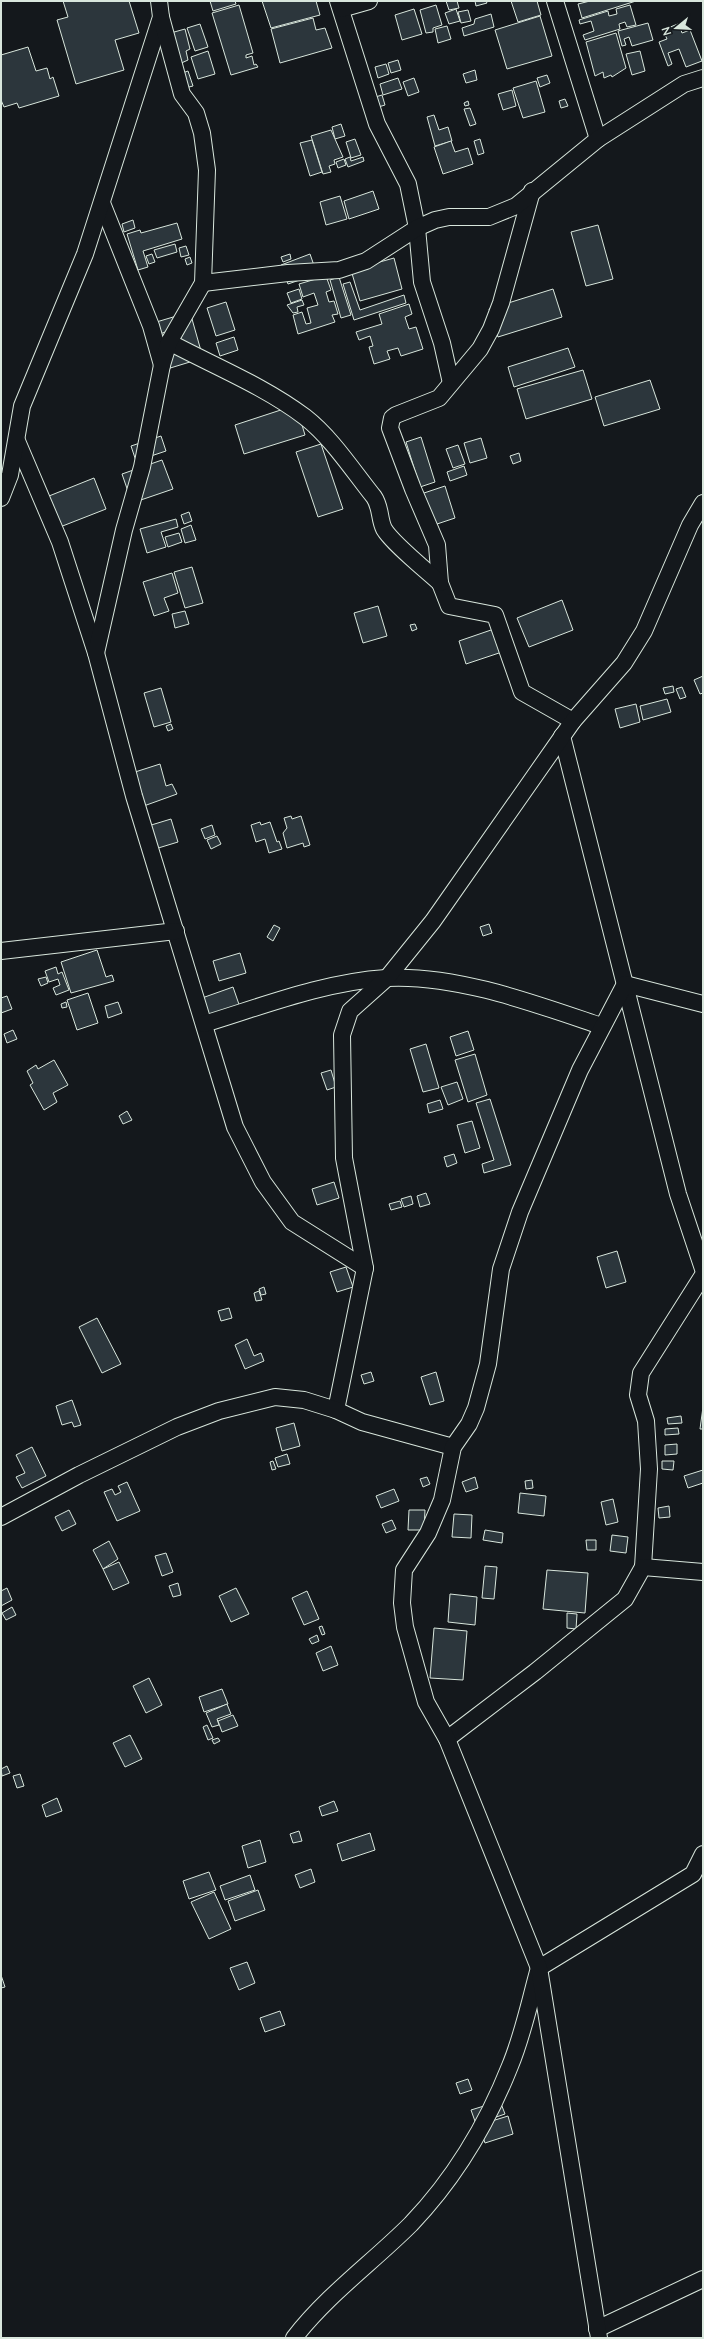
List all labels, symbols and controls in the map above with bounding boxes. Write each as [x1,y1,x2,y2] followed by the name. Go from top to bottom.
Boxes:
[656,8,696,48] north arrow
[659,25,674,37] text: N

